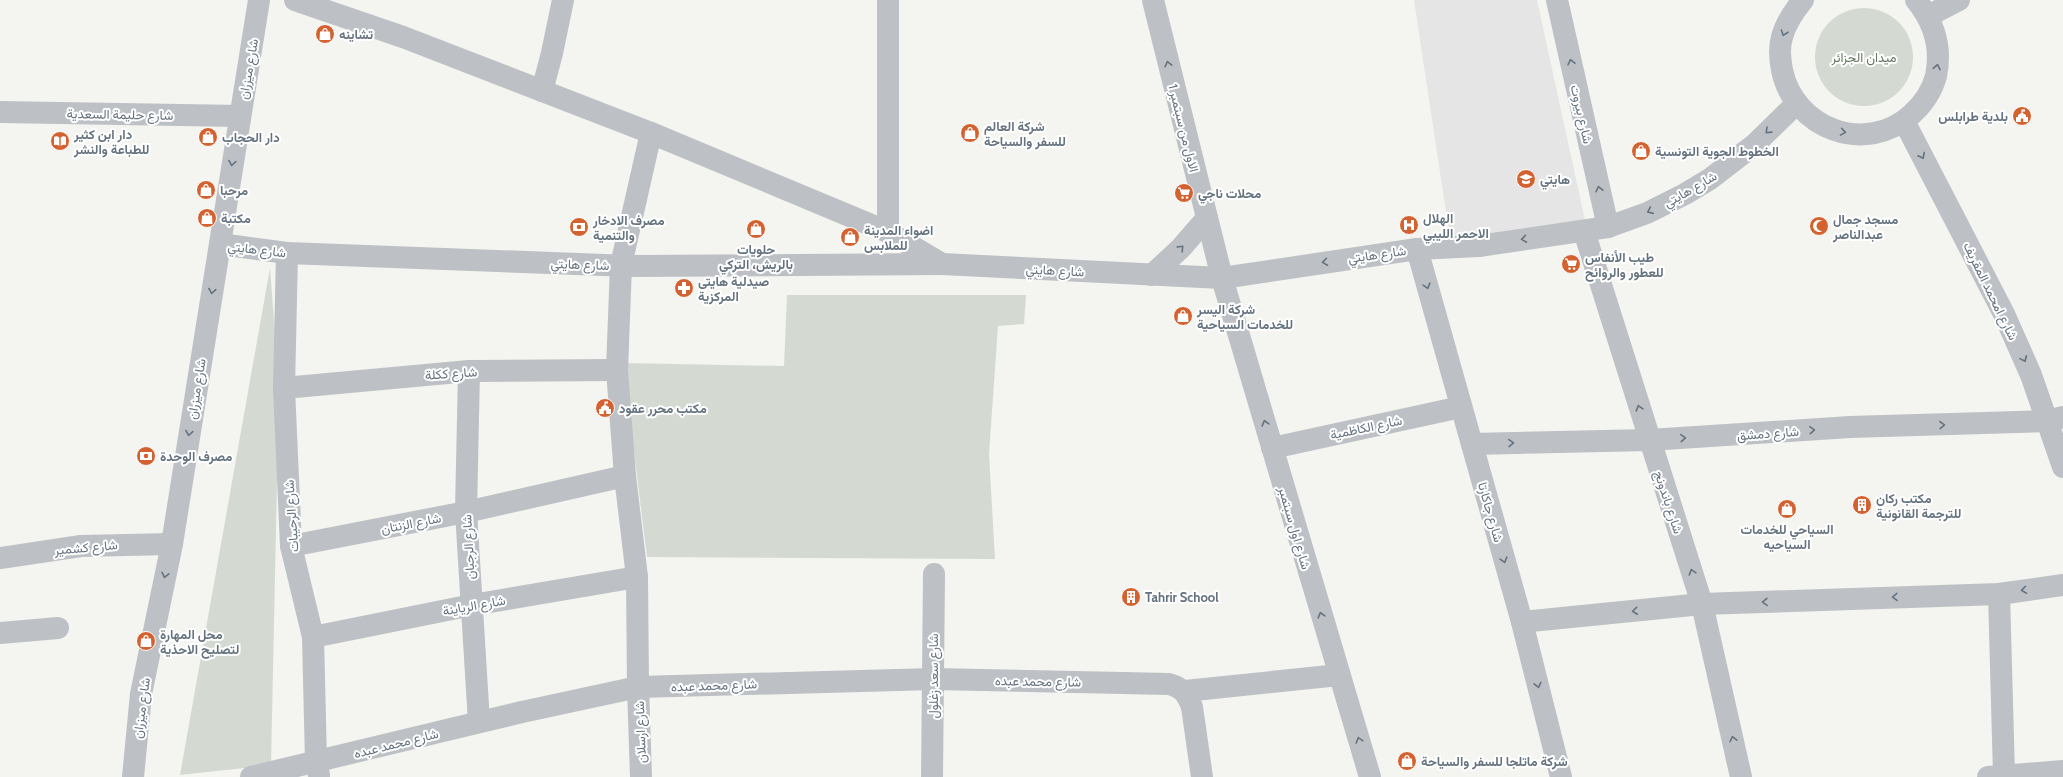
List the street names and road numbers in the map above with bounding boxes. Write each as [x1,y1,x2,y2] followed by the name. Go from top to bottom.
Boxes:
[235,37,263,101] street label: شارع ميزران
[1164,82,1203,174] street label: الاول من سبتمبر 1
[1566,83,1597,146] street label: شارع بيروت
[67,105,173,125] street label: شارع حليمة السعدية
[1661,167,1721,213] street label: شارع هايتي
[227,237,287,263] street label: شارع هايتي
[1959,239,2022,343] street label: شارع امحمد المقريف
[1347,242,1408,269] street label: شارع هايتي
[550,255,610,276] street label: شارع هايتي
[1025,260,1085,283] street label: شارع هايتي
[183,357,211,421] street label: شارع ميزران
[424,363,478,385] street label: شارع ككلة
[1329,412,1404,444] street label: شارع الكاظمية
[1736,423,1800,445] street label: شارع دمشق
[1649,468,1687,536] street label: شارع باندونج
[280,479,304,553] street label: شارع الرحيبات
[1473,480,1507,544] street label: شارع جاكارتا
[1273,484,1314,572] street label: شارع اول سبتمبر
[380,509,443,539] street label: شارع الزنتان
[458,514,480,580] street label: شارع الرجبان
[53,536,118,560] street label: شارع كشمير
[441,592,507,620] street label: شارع الرياينة
[925,633,943,719] street label: شارع سعد زغلول
[995,672,1081,692] street label: شارع محمد عبده
[671,675,758,697] street label: شارع محمد عبده
[129,676,155,740] street label: شارع ميزران
[631,700,651,763] street label: شارع ارسلان
[352,725,440,763] street label: شارع محمد عبده

